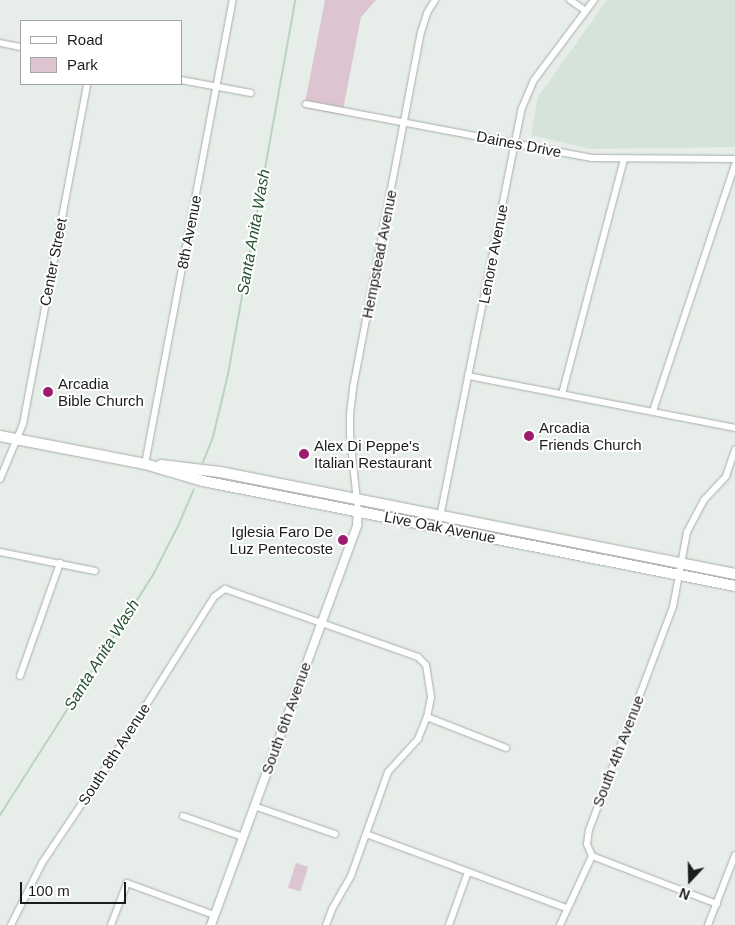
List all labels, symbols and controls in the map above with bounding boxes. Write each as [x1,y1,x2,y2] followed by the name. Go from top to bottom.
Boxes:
[20,20,182,85] legend
[67,31,103,48] text: Road
[67,56,98,73] text: Park
[475,127,563,161] street label: Daines Drive
[233,167,275,297] water label: Santa Anita Wash
[358,188,400,320] street label: Hempstead Avenue
[173,193,205,271] street label: 8th Avenue
[474,202,512,306] street label: Lenore Avenue
[36,216,70,308] street label: Center Street
[58,374,144,409] place label: Arcadia Bible Church
[42,386,54,398] marker: Arcadia Bible Church
[539,418,642,453] place label: Arcadia Friends Church
[523,430,535,442] marker: Arcadia Friends Church
[314,436,432,471] place label: Alex Di Peppe's Italian Restaurant
[298,448,310,460] marker: Alex Di Peppe's Italian Restaurant
[382,507,498,547] street label: Live Oak Avenue
[230,522,333,557] place label: Iglesia Faro De Luz Pentecoste
[337,534,349,546] marker: Iglesia Faro De Luz Pentecoste
[60,596,144,714] water label: Santa Anita Wash
[257,659,315,777] street label: South 6th Avenue
[588,692,648,810] street label: South 4th Avenue
[74,699,154,809] street label: South 8th Avenue
[665,855,715,905] north arrow
[22,872,129,904] scale bar
[28,882,70,899] text: 100 m
[677,885,692,903] text: N

